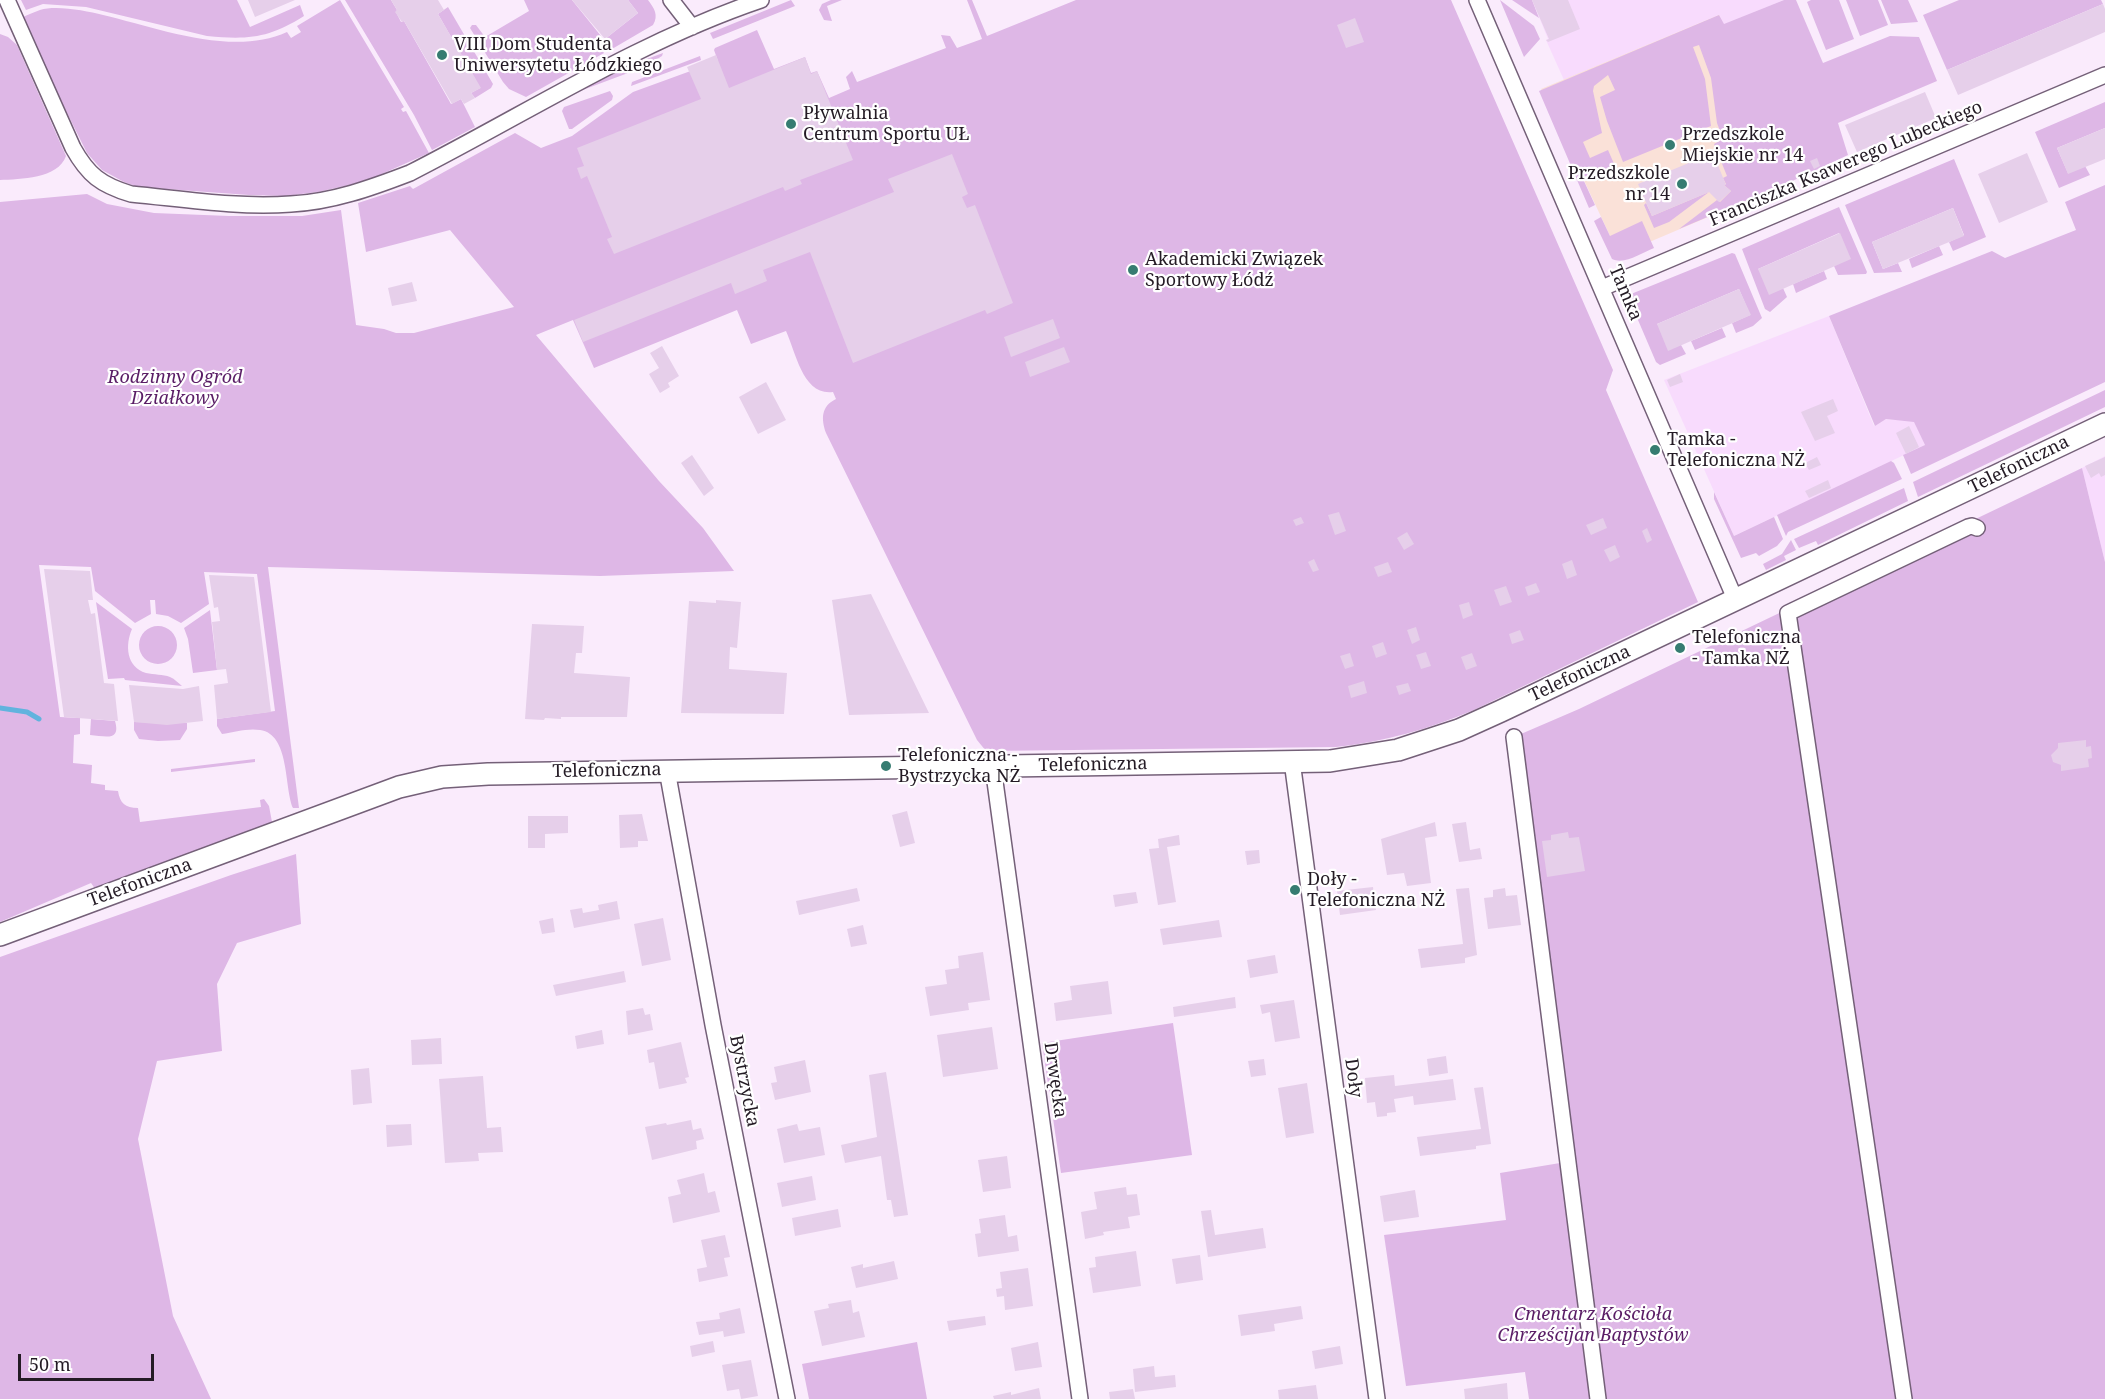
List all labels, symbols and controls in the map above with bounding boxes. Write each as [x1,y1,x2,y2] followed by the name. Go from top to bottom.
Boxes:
[454,34,662,76] place label: VIII Dom Studenta Uniwersytetu Łódzkiego
[435,48,449,62] marker: VIII Dom Studenta Uniwersytetu Łódzkiego
[1706,96,1986,232] street label: Franciszka Ksawerego Lubeckiego
[803,103,969,146] place label: Pływalnia Centrum Sportu UŁ
[784,117,798,131] marker: Pływalnia Centrum Sportu UŁ
[1682,124,1803,166] place label: Przedszkole Miejskie nr 14
[1663,138,1677,152] marker: Przedszkole Miejskie nr 14
[1568,163,1670,206] place label: Przedszkole nr 14
[1675,177,1689,191] marker: Przedszkole nr 14
[1145,249,1323,292] place label: Akademicki Związek Sportowy Łódź
[1604,262,1646,324] street label: Tamka
[1126,263,1140,277] marker: Akademicki Związek Sportowy Łódź
[108,367,242,410] park label: Rodzinny Ogród Działkowy
[1667,429,1805,472] place label: Tamka - Telefoniczna NŻ
[1965,431,2073,499] street label: Telefoniczna
[1648,443,1662,457] marker: Tamka - Telefoniczna NŻ
[1692,627,1801,670] place label: Telefoniczna - Tamka NŻ
[1526,641,1634,707] street label: Telefoniczna
[1673,641,1687,655] marker: Telefoniczna - Tamka NŻ
[898,745,1020,788] place label: Telefoniczna - Bystrzycka NŻ
[1038,753,1148,777] street label: Telefoniczna
[552,759,662,783] street label: Telefoniczna
[879,759,893,773] marker: Telefoniczna - Bystrzycka NŻ
[85,854,195,912] street label: Telefoniczna
[1307,869,1445,912] place label: Doły - Telefoniczna NŻ
[1288,883,1302,897] marker: Doły - Telefoniczna NŻ
[724,1033,764,1129] street label: Bystrzycka
[1039,1041,1071,1119] street label: Drwęcka
[1340,1057,1366,1099] street label: Doły
[1497,1304,1689,1346] park label: Cmentarz Kościoła Chrześcijan Baptystów
[21,1342,158,1380] scale bar
[29,1352,71,1376] text: 50 m

